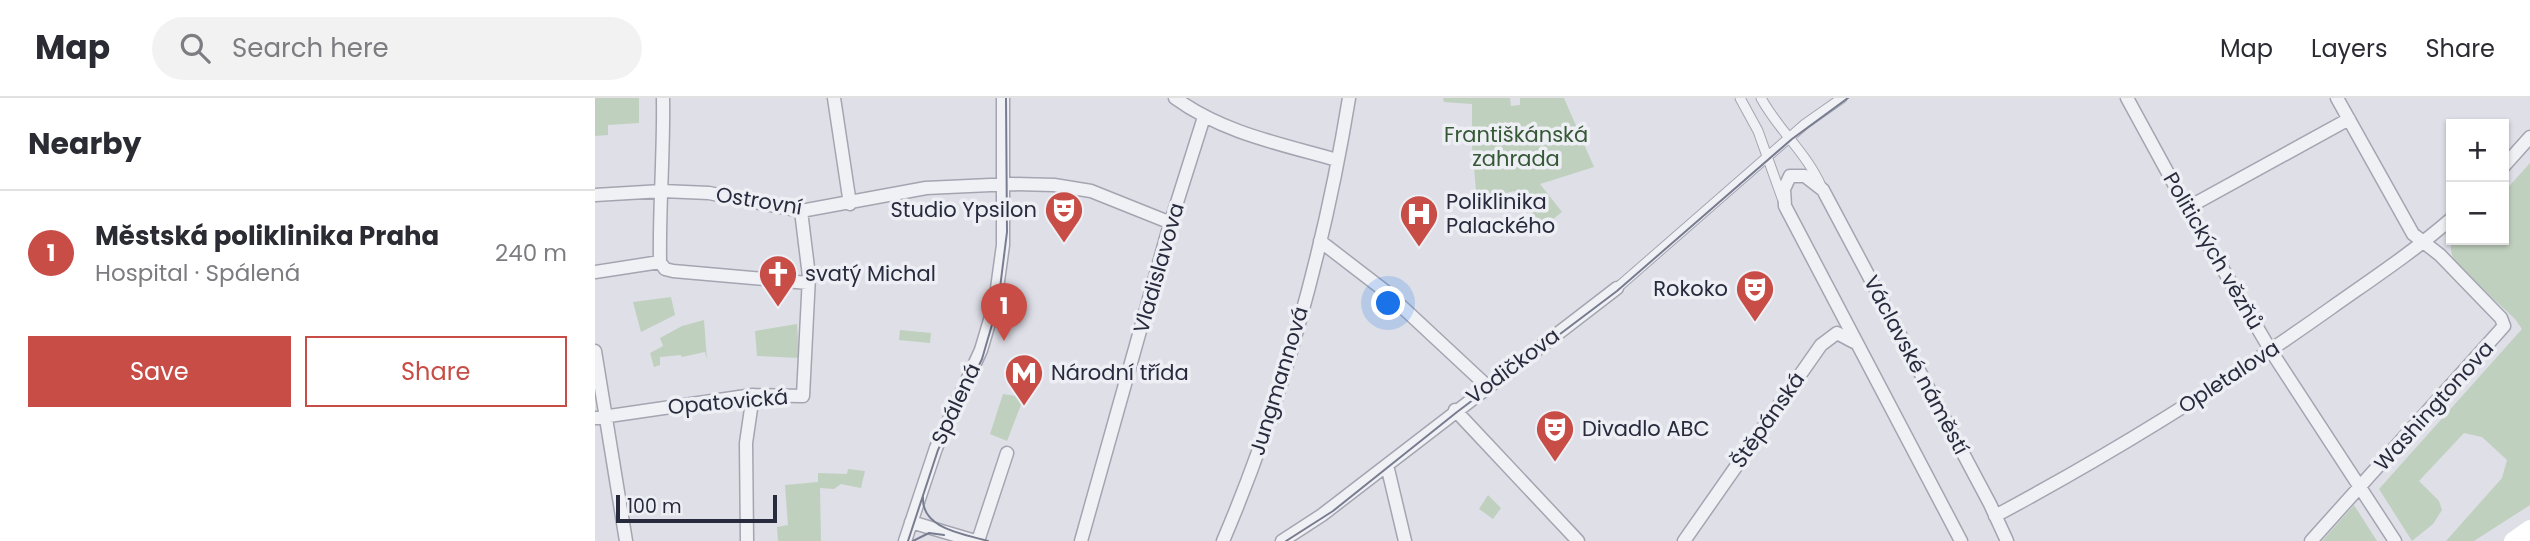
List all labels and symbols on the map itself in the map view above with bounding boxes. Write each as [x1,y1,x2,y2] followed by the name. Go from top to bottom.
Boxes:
[1444,120,1588,173] park label: Františkánská zahrada
[2157,167,2270,335] street label: Politických vězňů
[714,179,804,222] street label: Ostrovní
[1446,187,1555,240] place label: Poliklinika Palackého
[1043,189,1085,244] theatre icon: Studio Ypsilon
[1398,193,1440,248] hospital icon: Poliklinika Palackého
[891,195,1037,224] place label: Studio Ypsilon
[1126,199,1191,336] street label: Vladislavova
[757,253,799,308] church icon: svatý Michal
[805,259,936,288] place label: svatý Michal
[1734,268,1776,323] theatre icon: Rokoko
[1857,270,1976,459] street label: Václavské náměstí
[1653,274,1728,303] place label: Rokoko
[981,283,1027,341] pin: 1
[1371,286,1405,320] your location
[1242,303,1315,459] street label: Jungmannová
[1460,321,1565,410] street label: Vodičkova
[2172,333,2285,420] street label: Opletalova
[2367,334,2500,477] street label: Washingtonova
[1003,352,1045,407] metro station icon: Národní třída
[924,358,987,449] street label: Spálená
[1051,358,1189,387] place label: Národní třída
[1724,366,1811,473] street label: Štěpánská
[667,382,789,421] street label: Opatovická
[1534,408,1576,463] theatre icon: Divadlo ABC
[1582,414,1710,443] place label: Divadlo ABC
[616,492,777,524] scale bar

